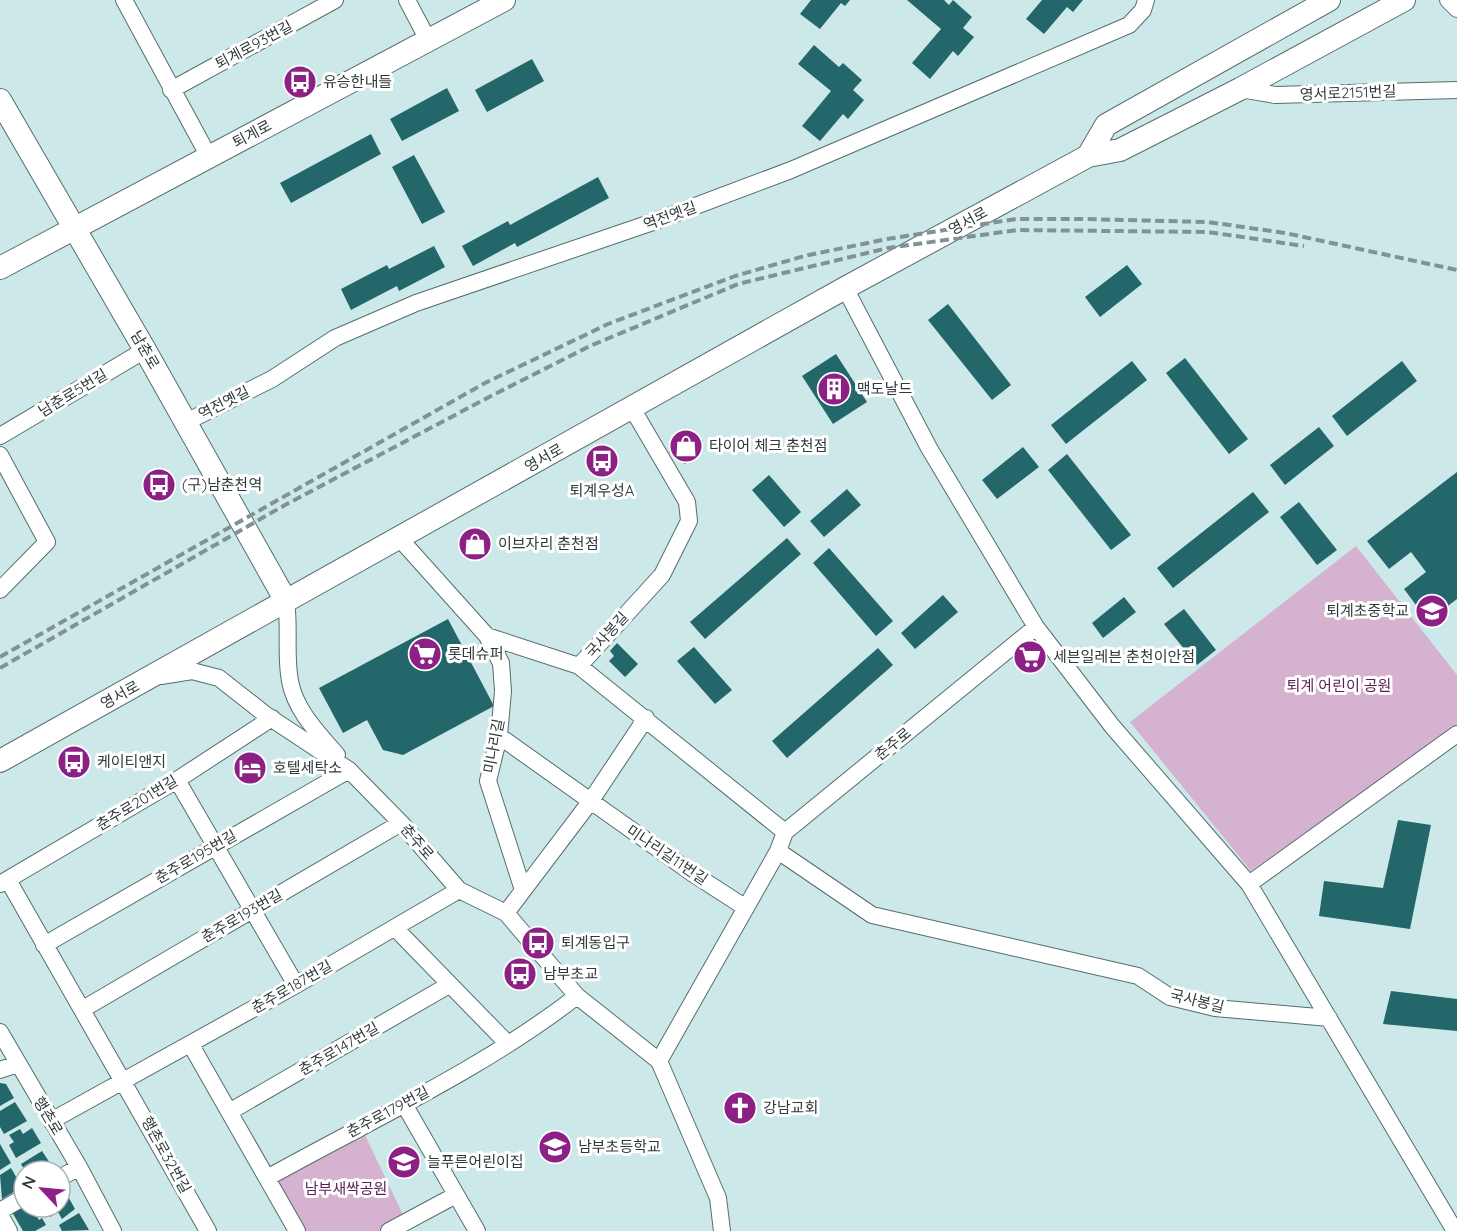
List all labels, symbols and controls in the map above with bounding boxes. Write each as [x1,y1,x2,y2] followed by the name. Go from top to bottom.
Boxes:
[212,16,296,73] street label: 퇴계로93번길
[282,64,318,100] bus stop icon: 유승한내들
[323,72,392,91] place label: 유승한내들
[1299,81,1397,104] street label: 영서로2151번길
[229,115,275,152] street label: 퇴계로
[641,197,699,234] street label: 역전옛길
[945,202,990,239] street label: 영서로
[127,327,164,372] street label: 남춘로
[35,365,111,421] street label: 남춘로5번길
[816,371,852,407] building icon: 맥도날드
[857,379,912,398] place label: 맥도날드
[195,382,253,424] street label: 역전옛길
[668,428,704,464] shop icon: 타이어 체크 춘천점
[709,436,828,455] place label: 타이어 체크 춘천점
[521,439,566,476] street label: 영서로
[584,443,620,479] bus stop icon: 퇴계우성A
[141,467,177,503] bus stop icon: (구)남춘천역
[182,475,262,494] place label: (구)남춘천역
[570,481,635,500] place label: 퇴계우성A
[457,526,493,562] shop icon: 이브자리 춘천점
[498,534,599,553] place label: 이브자리 춘천점
[1414,593,1450,629] school or university icon: 퇴계초중학교
[1326,601,1409,620] place label: 퇴계초중학교
[581,608,632,662] street label: 국사봉길
[407,636,443,672] supermarket icon: 롯데슈퍼
[1012,639,1048,675] supermarket icon: 세븐일레븐 춘천이안점
[448,644,503,663] place label: 롯데슈퍼
[1053,647,1195,666] place label: 세븐일레븐 춘천이안점
[97,676,142,713] street label: 영서로
[1287,676,1391,695] park label: 퇴계 어린이 공원
[479,717,508,775] street label: 미나리길
[871,723,915,764] street label: 춘주로
[56,744,92,780] bus stop icon: 케이티앤지
[232,750,268,786] hotel icon: 호텔세탁소
[97,752,166,771] place label: 케이티앤지
[273,758,342,777] place label: 호텔세탁소
[93,771,181,834] street label: 춘주로201번길
[397,820,438,864] street label: 춘주로
[623,820,712,889] street label: 미나리길11번길
[152,826,240,888] street label: 춘주로195번길
[198,885,286,946] street label: 춘주로193번길
[520,925,556,961] bus stop icon: 퇴계동입구
[561,933,630,952] place label: 퇴계동입구
[248,956,335,1017] street label: 춘주로187번길
[502,956,538,992] bus stop icon: 남부초교
[543,964,598,983] place label: 남부초교
[1168,985,1226,1016] street label: 국사봉길
[295,1018,382,1079] street label: 춘주로147번길
[343,1082,432,1141] street label: 춘주로179번길
[722,1090,758,1126] church icon: 강남교회
[30,1093,67,1138] street label: 행촌로
[763,1098,818,1117] place label: 강남교회
[137,1113,195,1197] street label: 행촌로32번길
[537,1129,573,1165] school or university icon: 남부초등학교
[578,1137,661,1156] place label: 남부초등학교
[386,1144,422,1180] school or university icon: 늘푸른어린이집
[427,1152,524,1171] place label: 늘푸른어린이집
[12,1159,72,1219] north arrow
[17,1173,40,1192] text: N
[305,1179,387,1198] park label: 남부새싹공원

